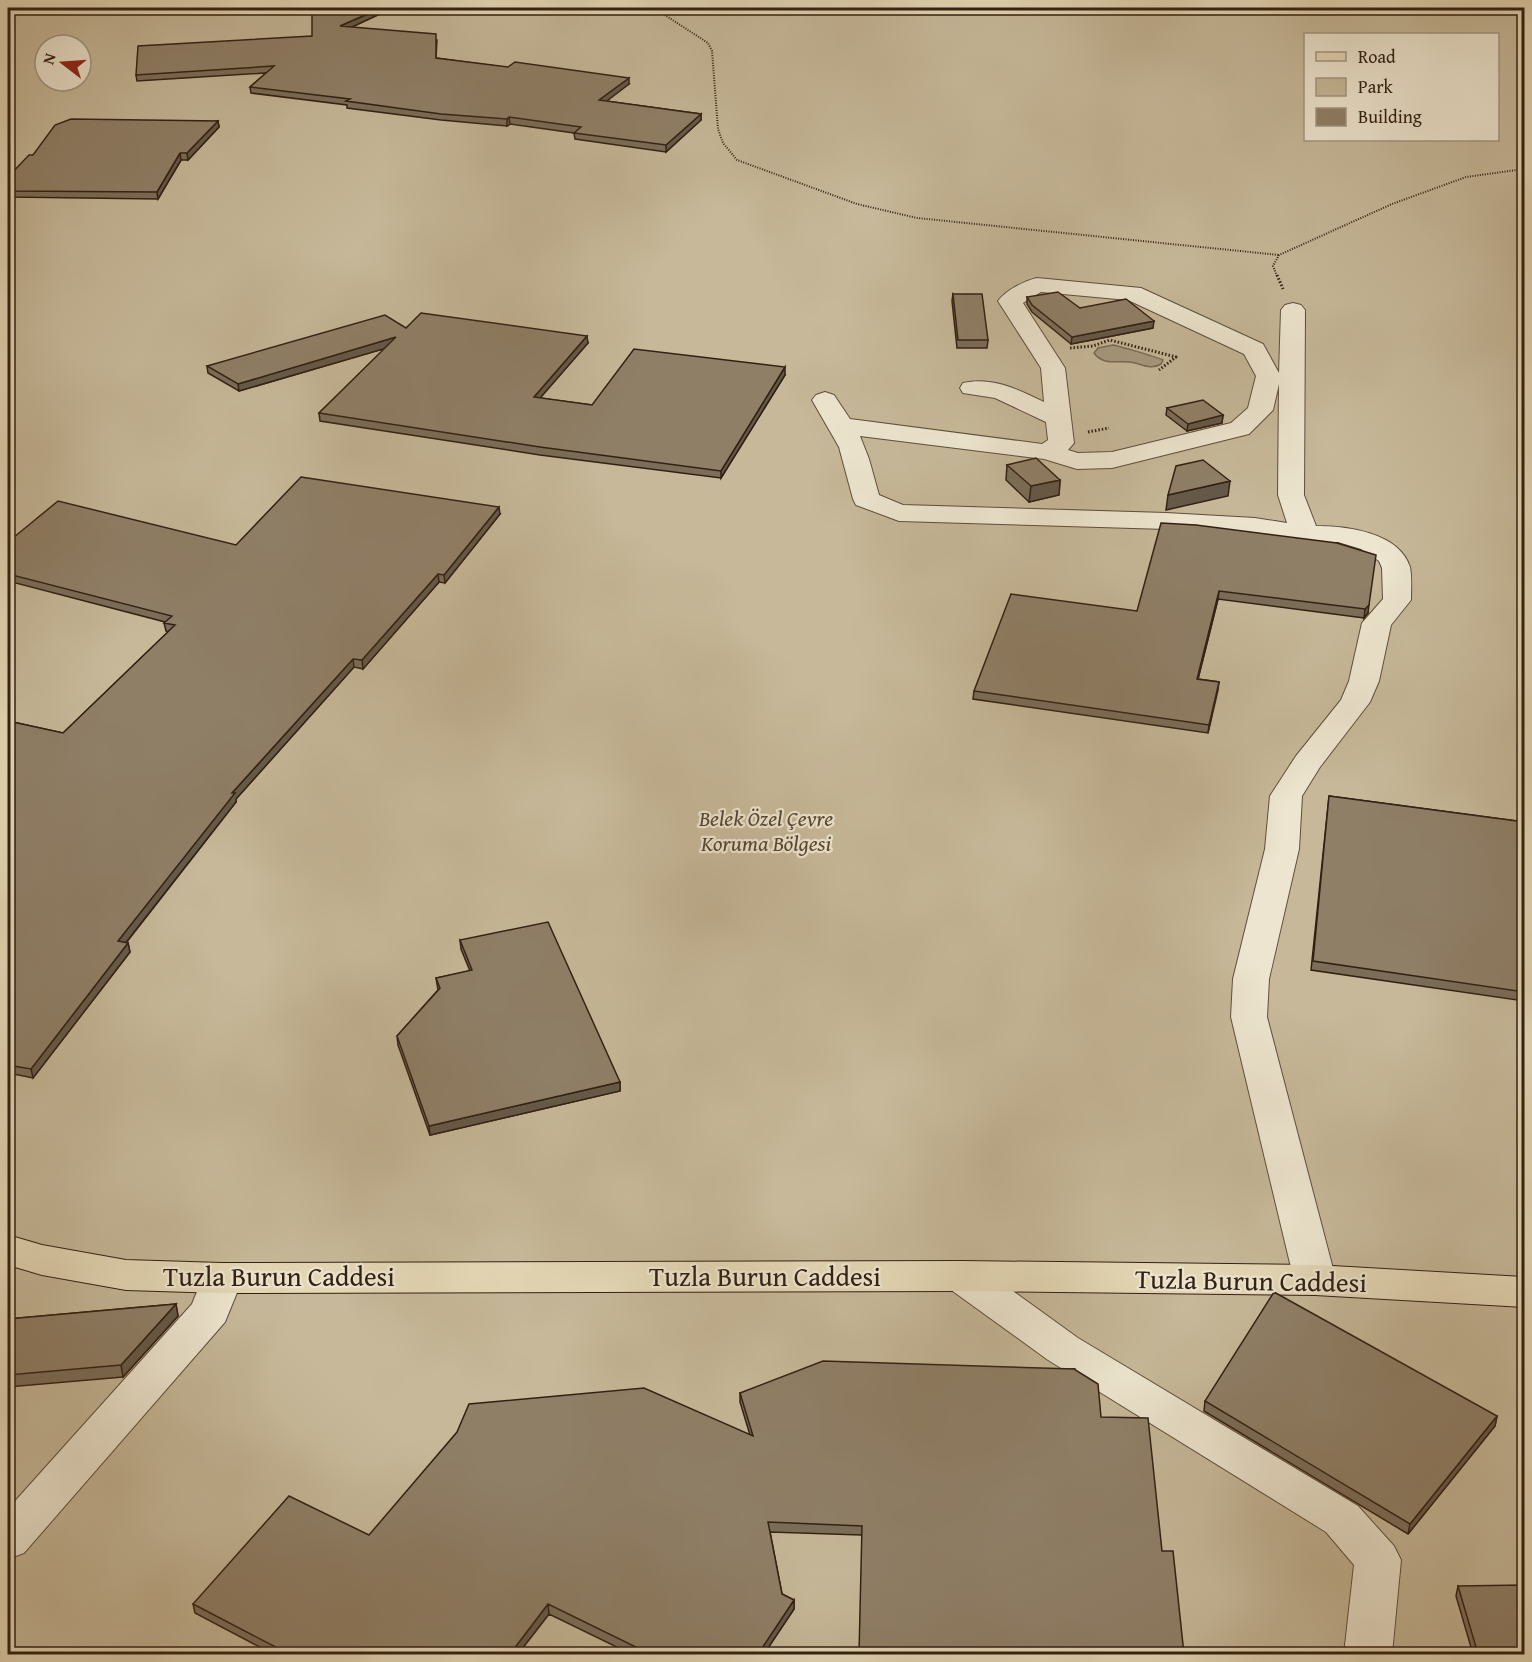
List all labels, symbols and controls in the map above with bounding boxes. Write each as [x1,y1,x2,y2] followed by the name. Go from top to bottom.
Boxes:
[33,33,93,93] north arrow
[1304,33,1499,141] legend
[1358,43,1396,70] text: Road
[36,50,62,67] text: N
[1358,73,1394,100] text: Park
[1358,103,1422,130] text: Building
[698,802,833,859] park label: Belek Özel Çevre Koruma Bölgesi
[163,1256,395,1296] street label: Tuzla Burun Caddesi
[649,1256,881,1296] street label: Tuzla Burun Caddesi
[1135,1258,1367,1302] street label: Tuzla Burun Caddesi

